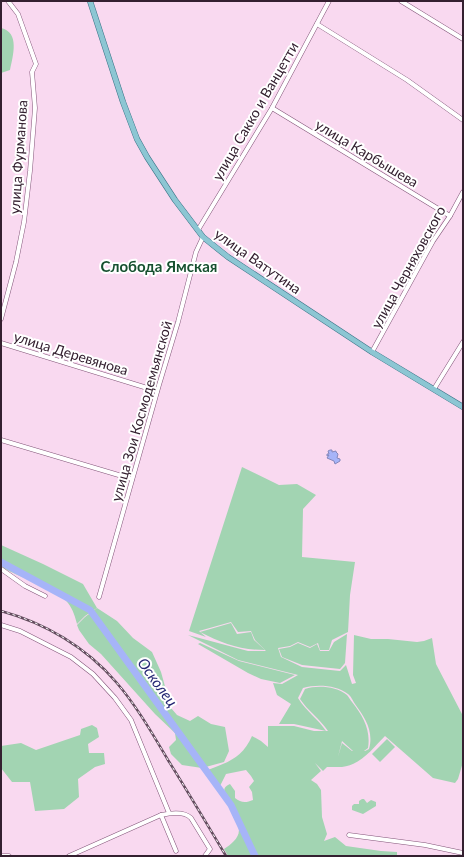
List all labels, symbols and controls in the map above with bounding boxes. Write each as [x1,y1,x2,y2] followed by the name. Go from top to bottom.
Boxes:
[208,39,302,183] street label: улица Сакко и Ванцетти
[6,99,30,215] street label: улица Фурманова
[312,116,422,190] street label: улица Карбышева
[367,203,449,331] street label: улица Черняховского
[211,225,305,297] street label: улица Ватутина
[101,257,217,275] district label: Слобода Ямская
[107,319,175,503] street label: улица Зои Космодемьянской
[12,328,130,378] street label: улица Деревянова
[134,654,182,710] water label: Осколец

